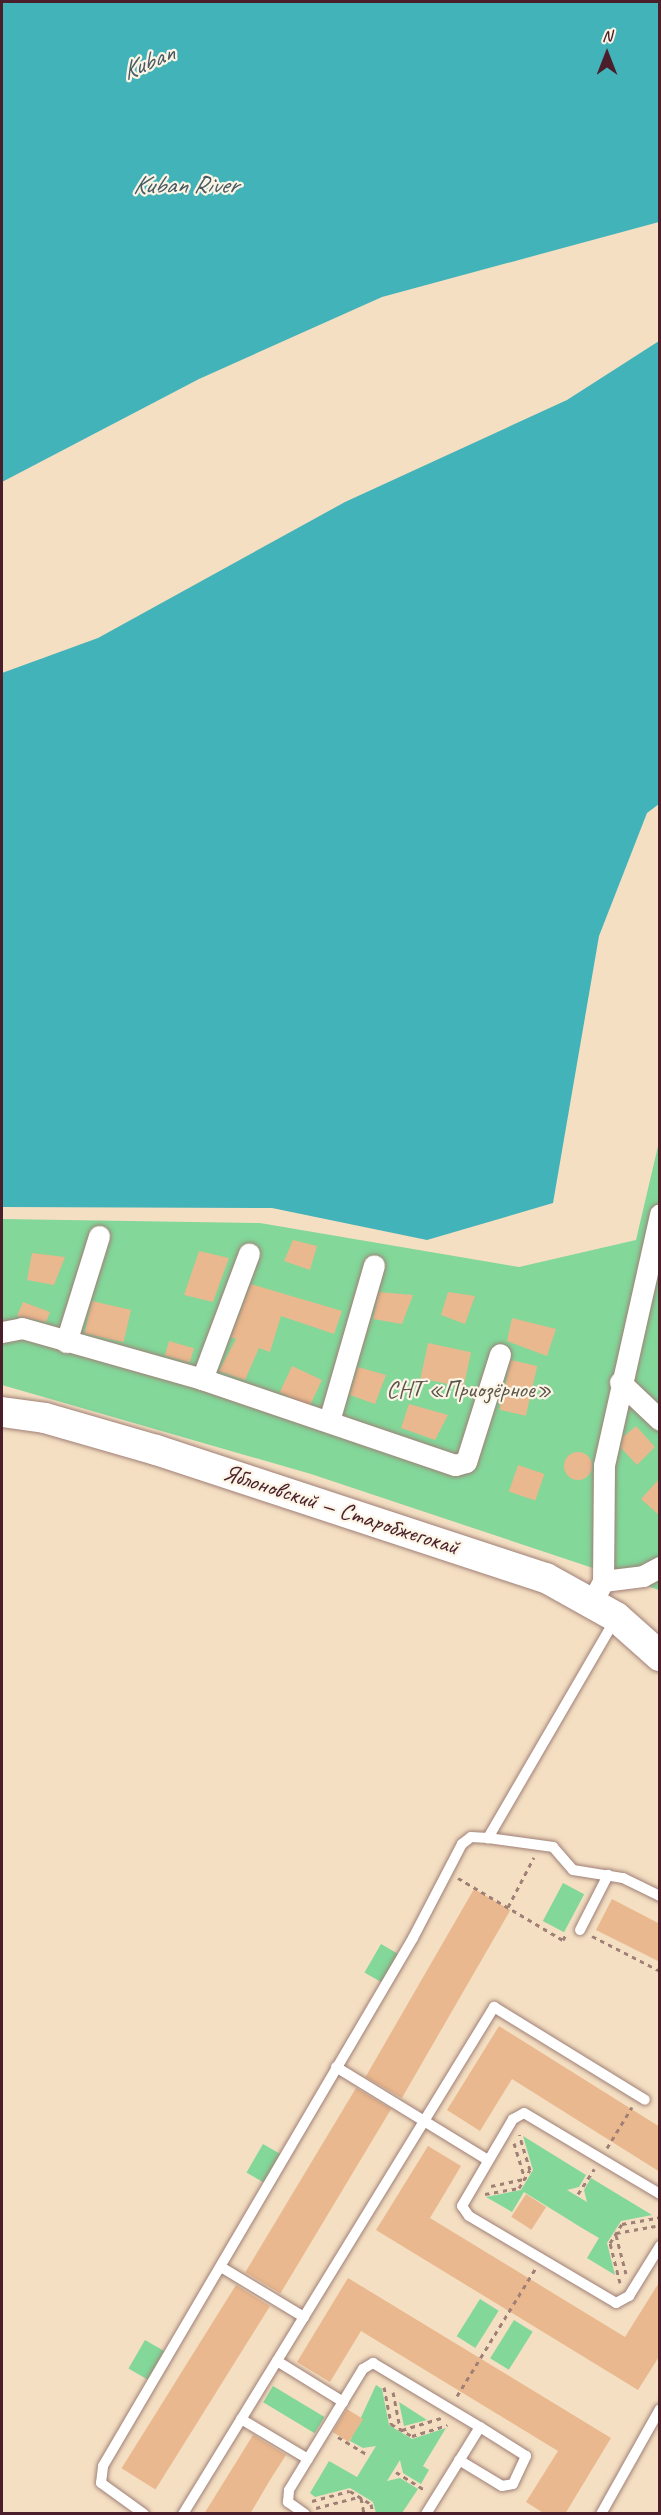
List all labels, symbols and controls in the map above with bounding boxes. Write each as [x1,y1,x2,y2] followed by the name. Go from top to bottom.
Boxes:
[577,24,637,84] north arrow
[602,26,612,46] text: N
[117,37,179,87] water label: Kuban
[132,169,238,201] water label: Kuban River
[386,1376,552,1404] park label: СНТ «Приозёрное»
[219,1458,463,1562] street label: Яблоновский — Старобжегокай

